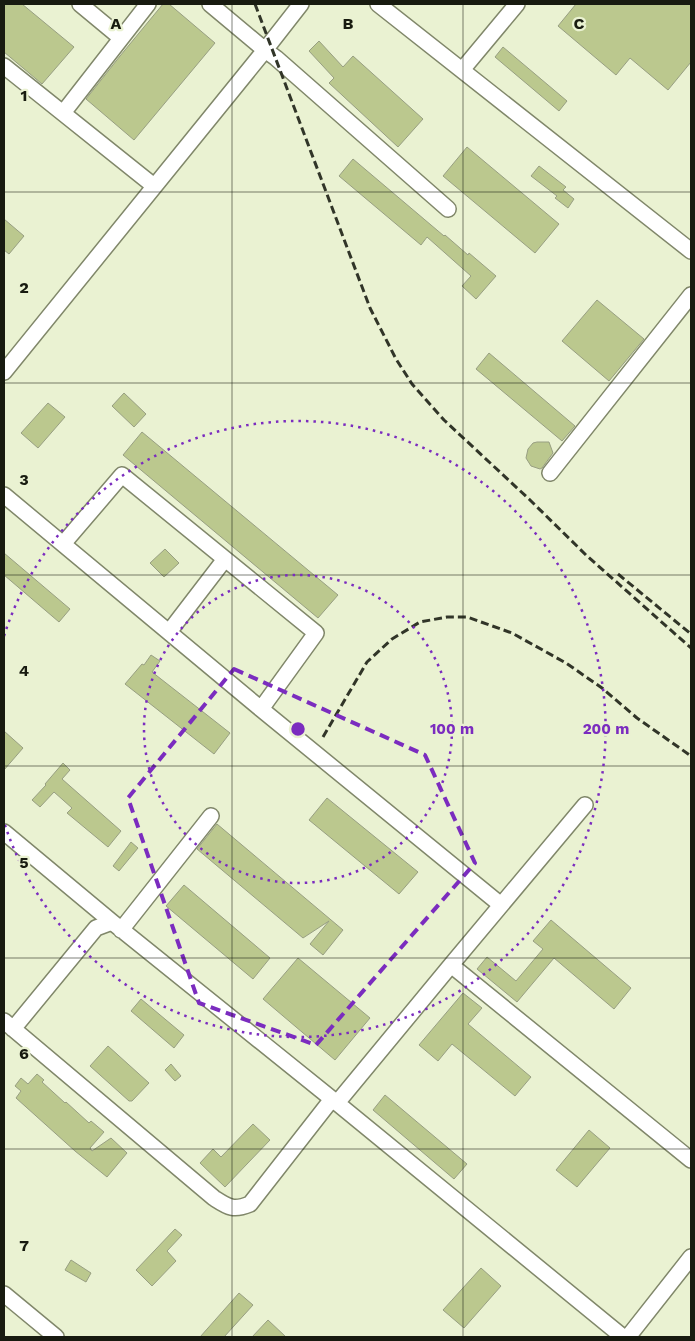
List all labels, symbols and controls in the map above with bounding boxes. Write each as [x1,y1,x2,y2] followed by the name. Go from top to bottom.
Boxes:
[111,14,122,33] text: A
[343,14,354,33] text: B
[574,14,585,33] text: C
[21,86,27,105] text: 1
[19,278,29,297] text: 2
[19,470,29,489] text: 3
[19,661,29,680] text: 4
[289,720,307,738] centre of rings
[430,720,474,738] text: 100 m
[583,720,629,738] text: 200 m
[19,853,29,872] text: 5
[19,1044,29,1063] text: 6
[19,1236,29,1255] text: 7

